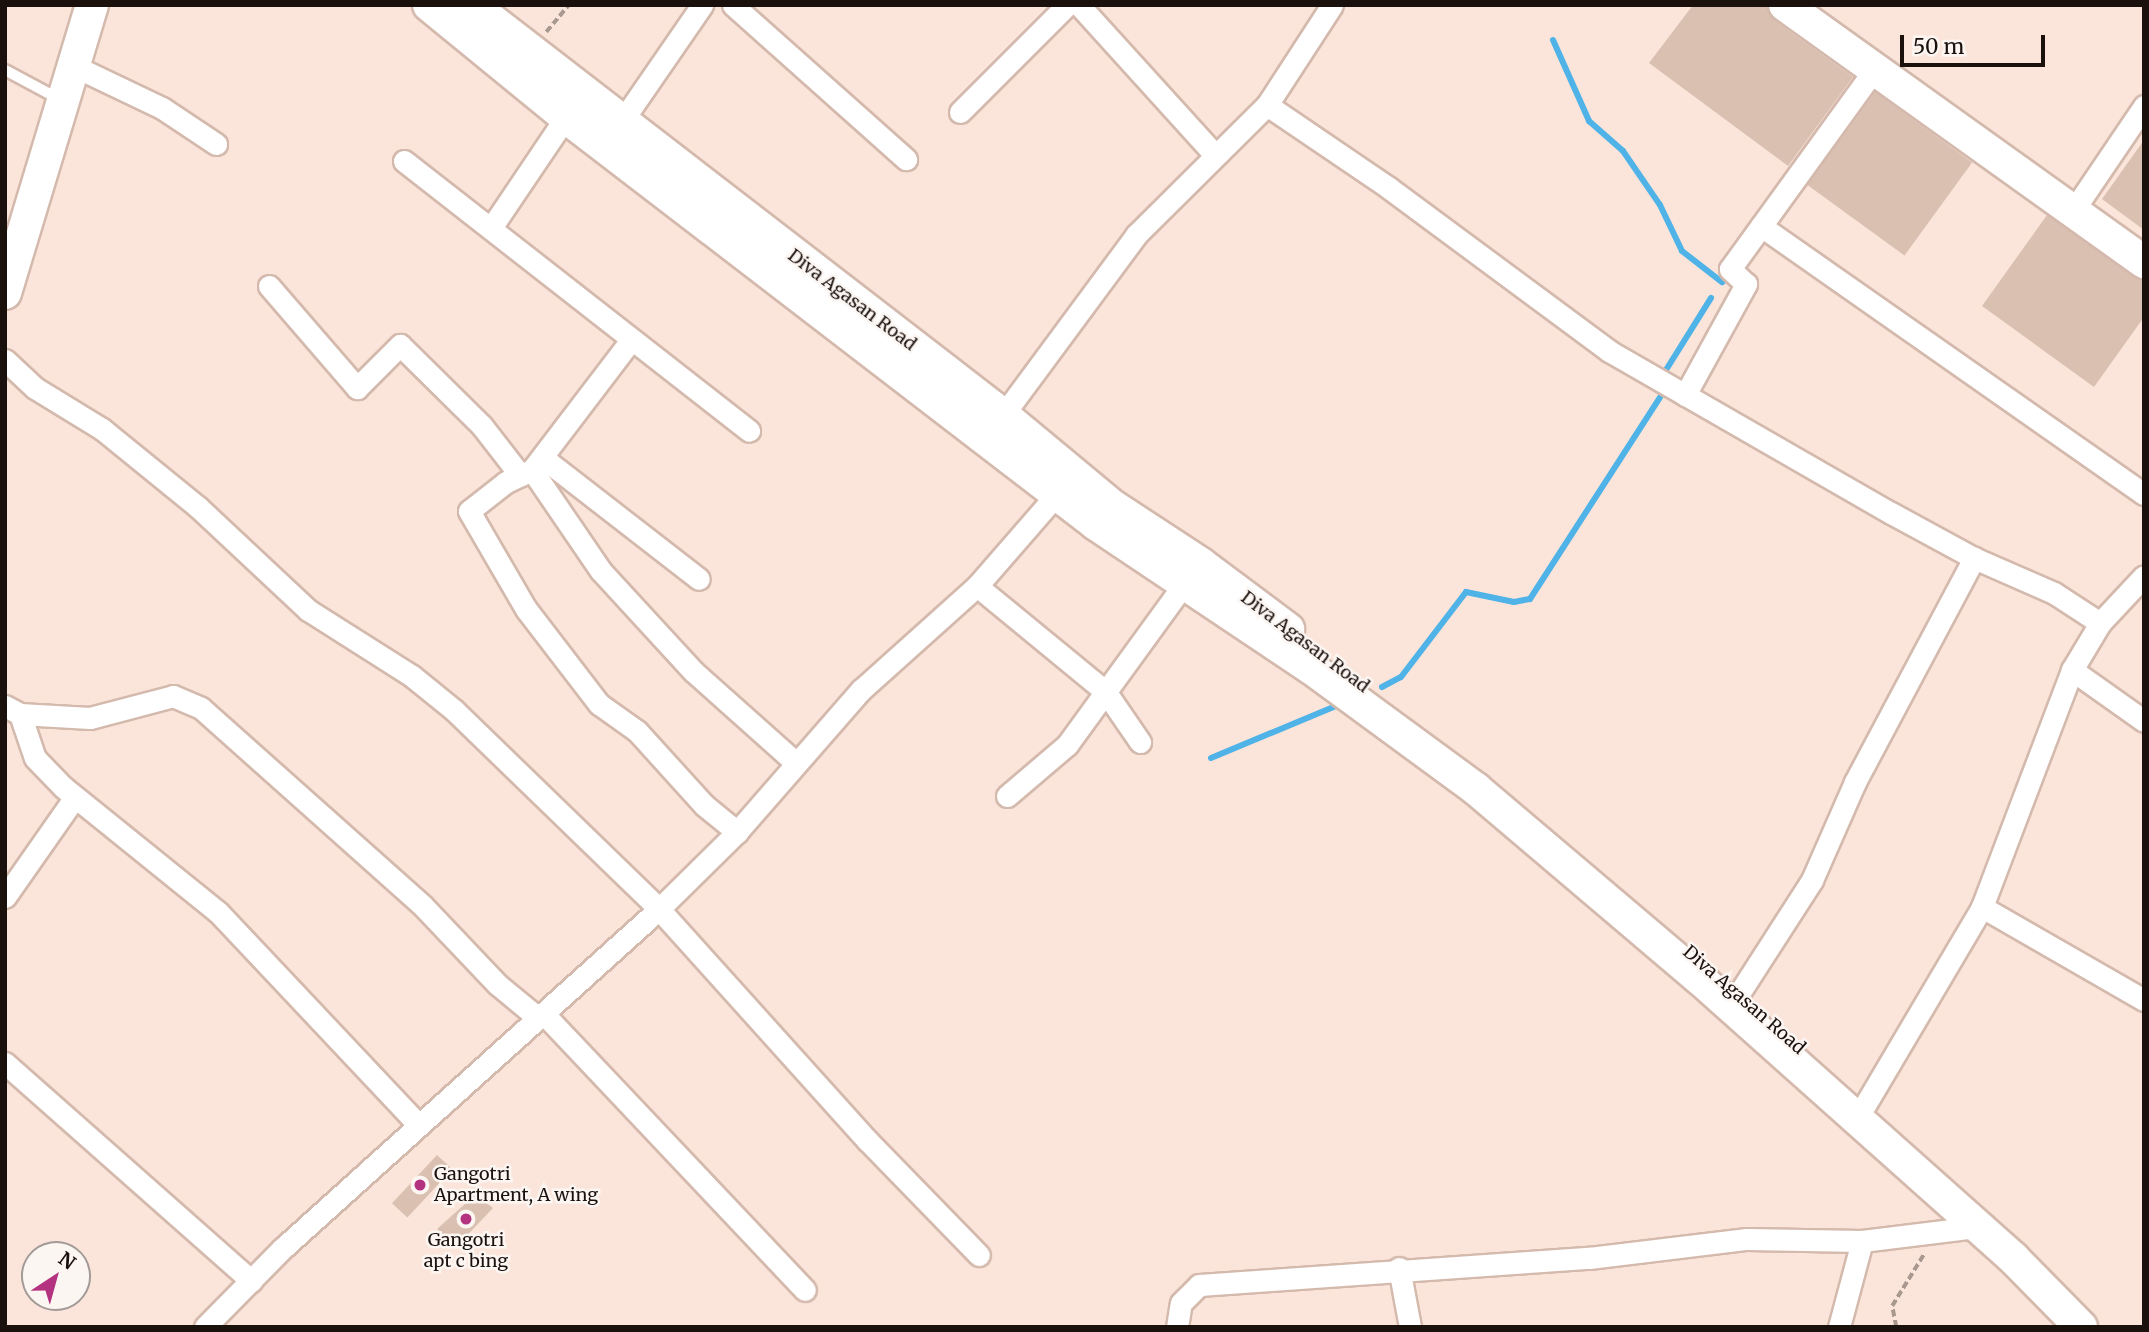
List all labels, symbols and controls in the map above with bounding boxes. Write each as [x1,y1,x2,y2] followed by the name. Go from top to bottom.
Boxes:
[1904,21,2049,65] scale bar
[1913,33,1964,60] text: 50 m
[784,245,920,355] street label: Diva Agasan Road
[1237,587,1373,697] street label: Diva Agasan Road
[1678,941,1810,1059] street label: Diva Agasan Road
[434,1164,598,1206] place label: Gangotri Apartment, A wing
[412,1177,428,1193] marker: Gangotri Apartment, A wing
[458,1211,474,1227] marker: Gangotri apt c bing
[424,1230,508,1272] place label: Gangotri apt c bing
[21,1241,91,1311] north arrow
[54,1247,80,1275] text: N

